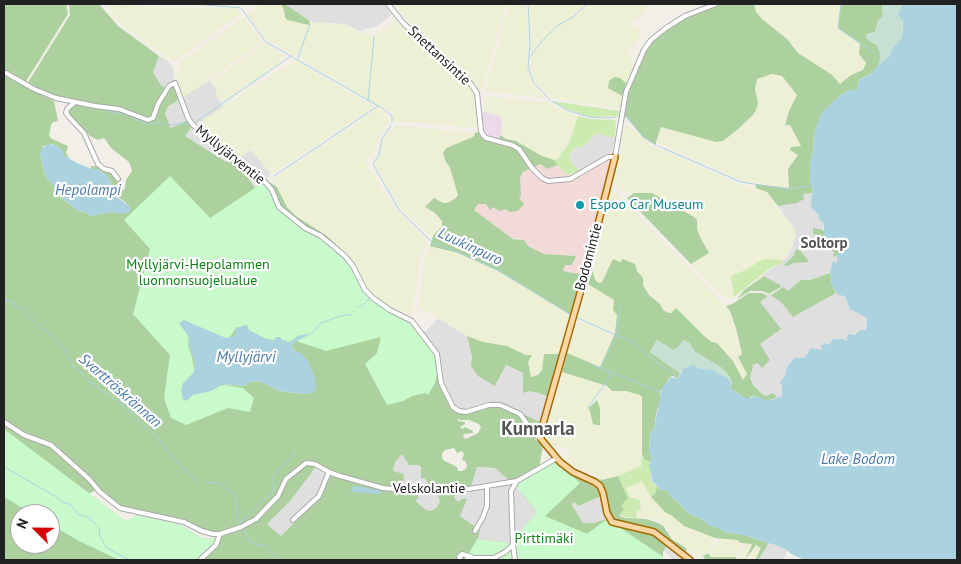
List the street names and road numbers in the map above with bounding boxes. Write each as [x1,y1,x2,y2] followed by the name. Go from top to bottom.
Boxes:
[404,23,474,89] street label: Snettansintie
[192,122,268,188] street label: Myllyjärventie
[572,221,606,293] street label: Bodomintie
[393,481,465,497] street label: Velskolantie

